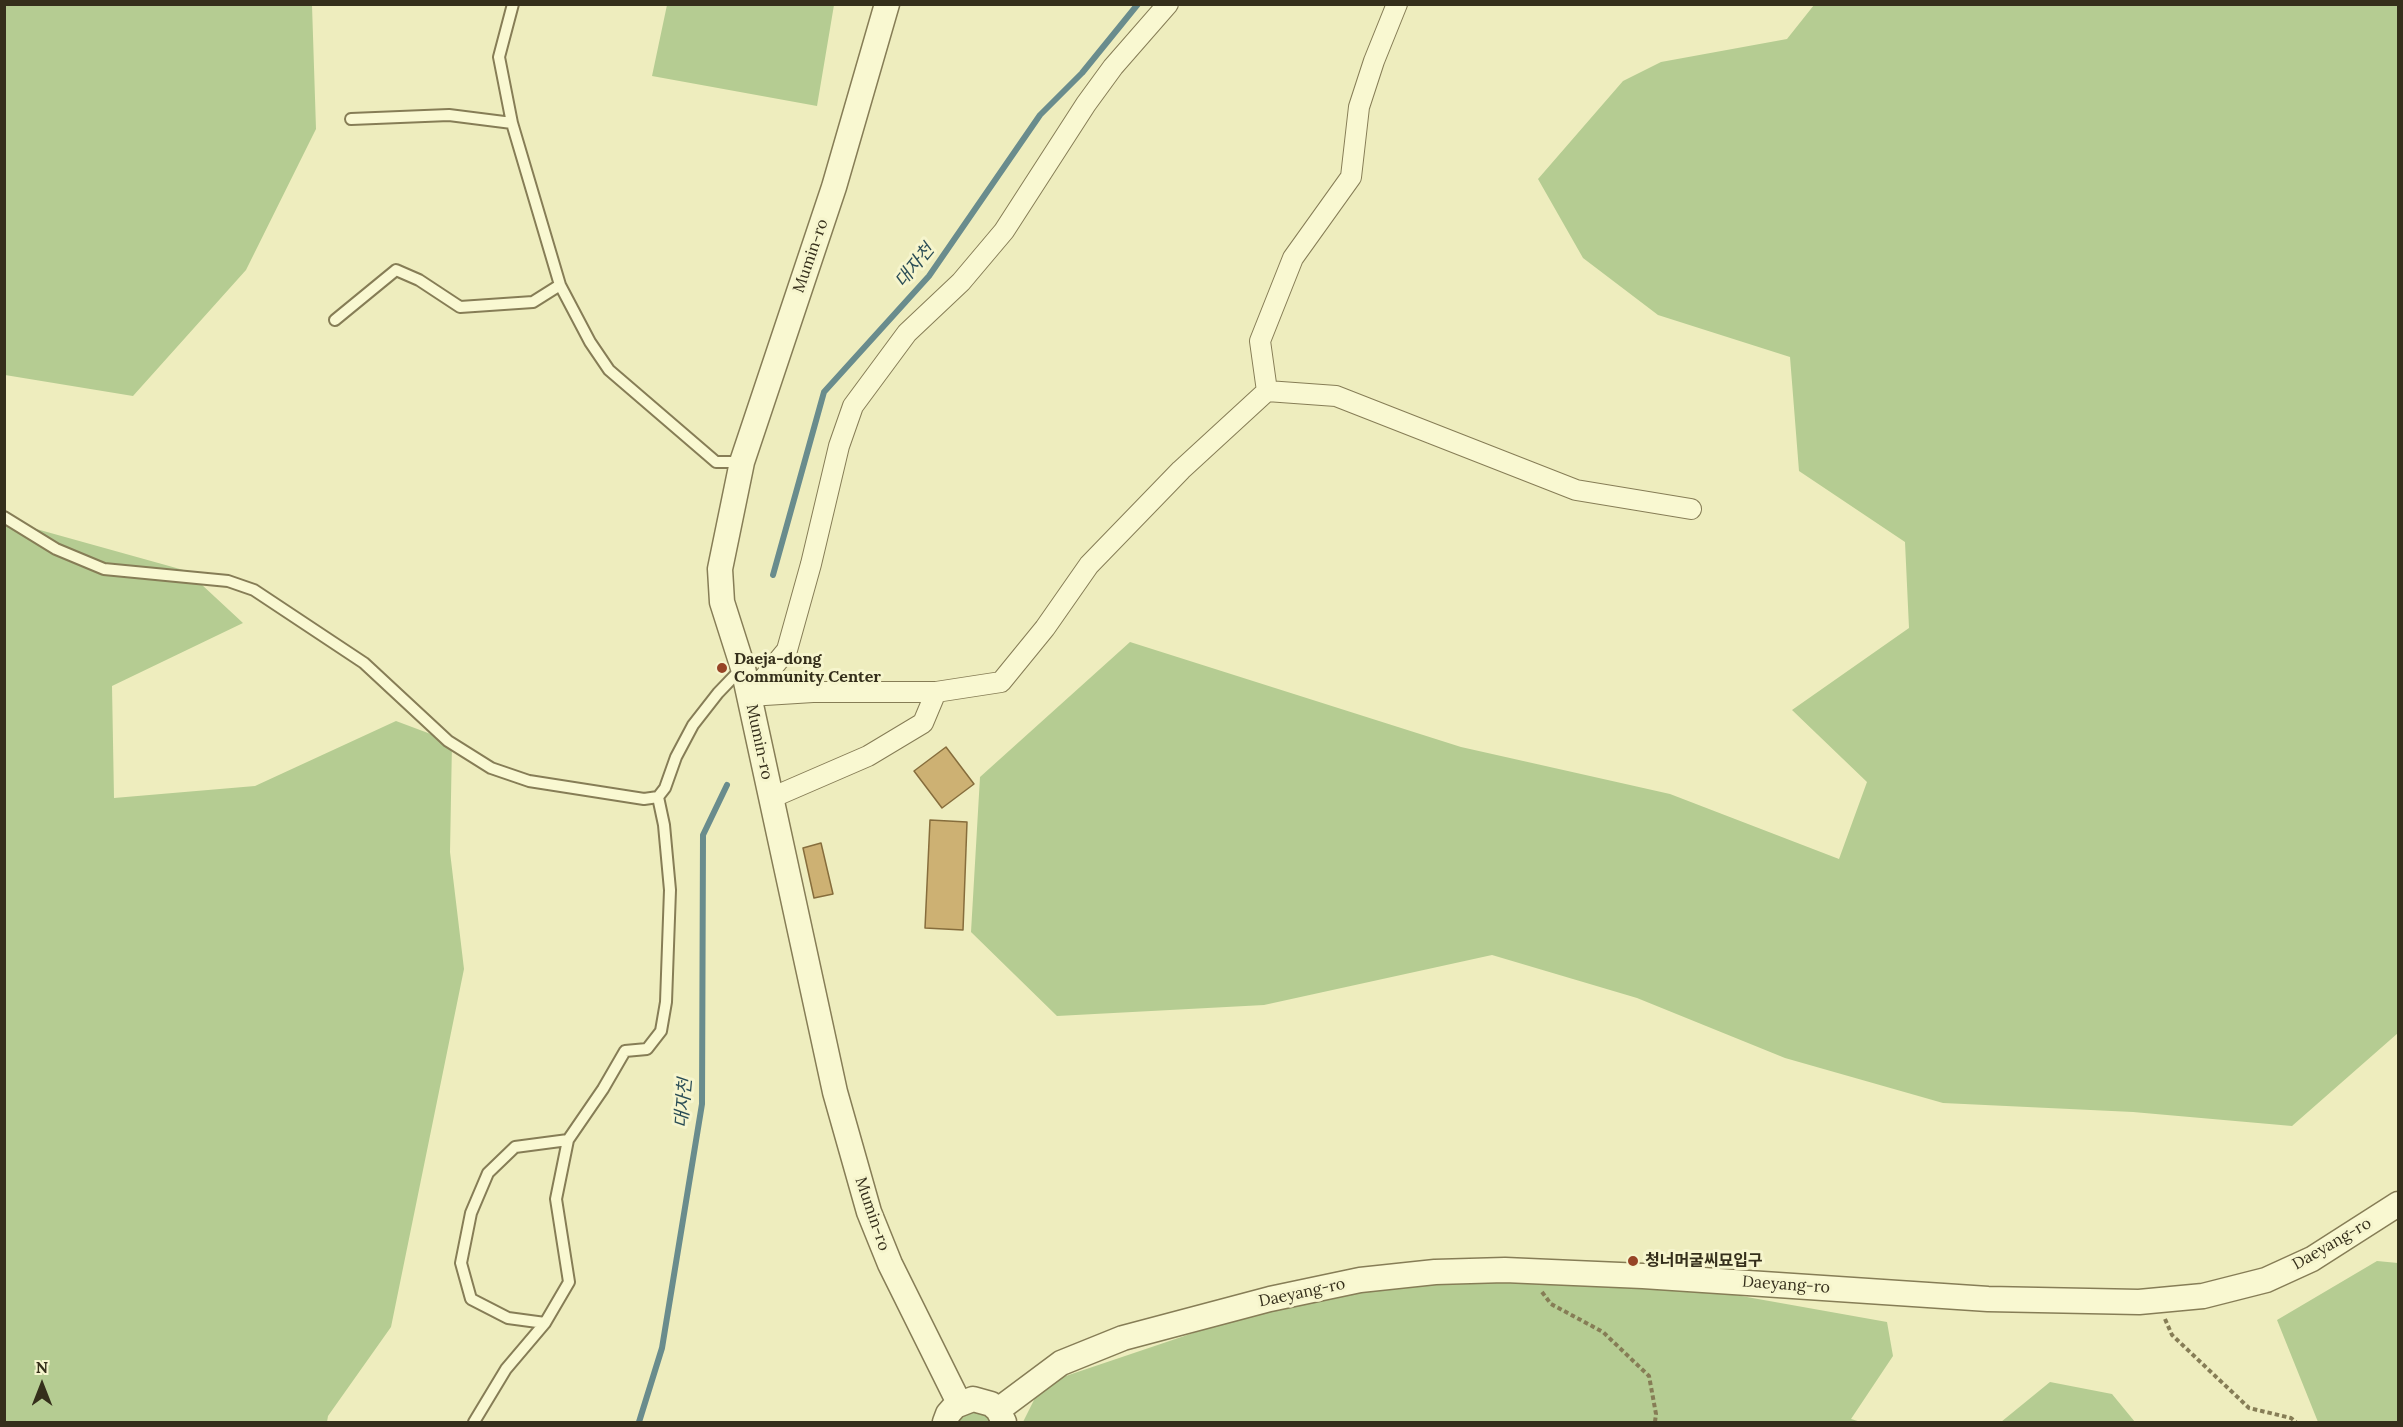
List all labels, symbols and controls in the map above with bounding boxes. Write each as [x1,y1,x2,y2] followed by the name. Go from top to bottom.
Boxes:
[789,217,833,295] street label: Mumin-ro
[891,240,939,292] water label: 대자천
[734,649,881,687] place label: Daeja-dong Community Center
[715,661,729,675] marker: Daeja-dong Community Center
[742,702,776,782] street label: Mumin-ro
[671,1077,697,1129] water label: 대자천
[850,1175,894,1253] street label: Mumin-ro
[2289,1214,2375,1274] street label: Daeyang-ro
[1645,1251,1763,1271] place label: 청너머굴씨묘입구
[1626,1254,1640,1268] marker: 청너머굴씨묘입구
[1741,1272,1831,1298] street label: Daeyang-ro
[1257,1274,1347,1312] street label: Daeyang-ro
[12,1355,72,1415] north arrow
[36,1357,48,1377] text: N

